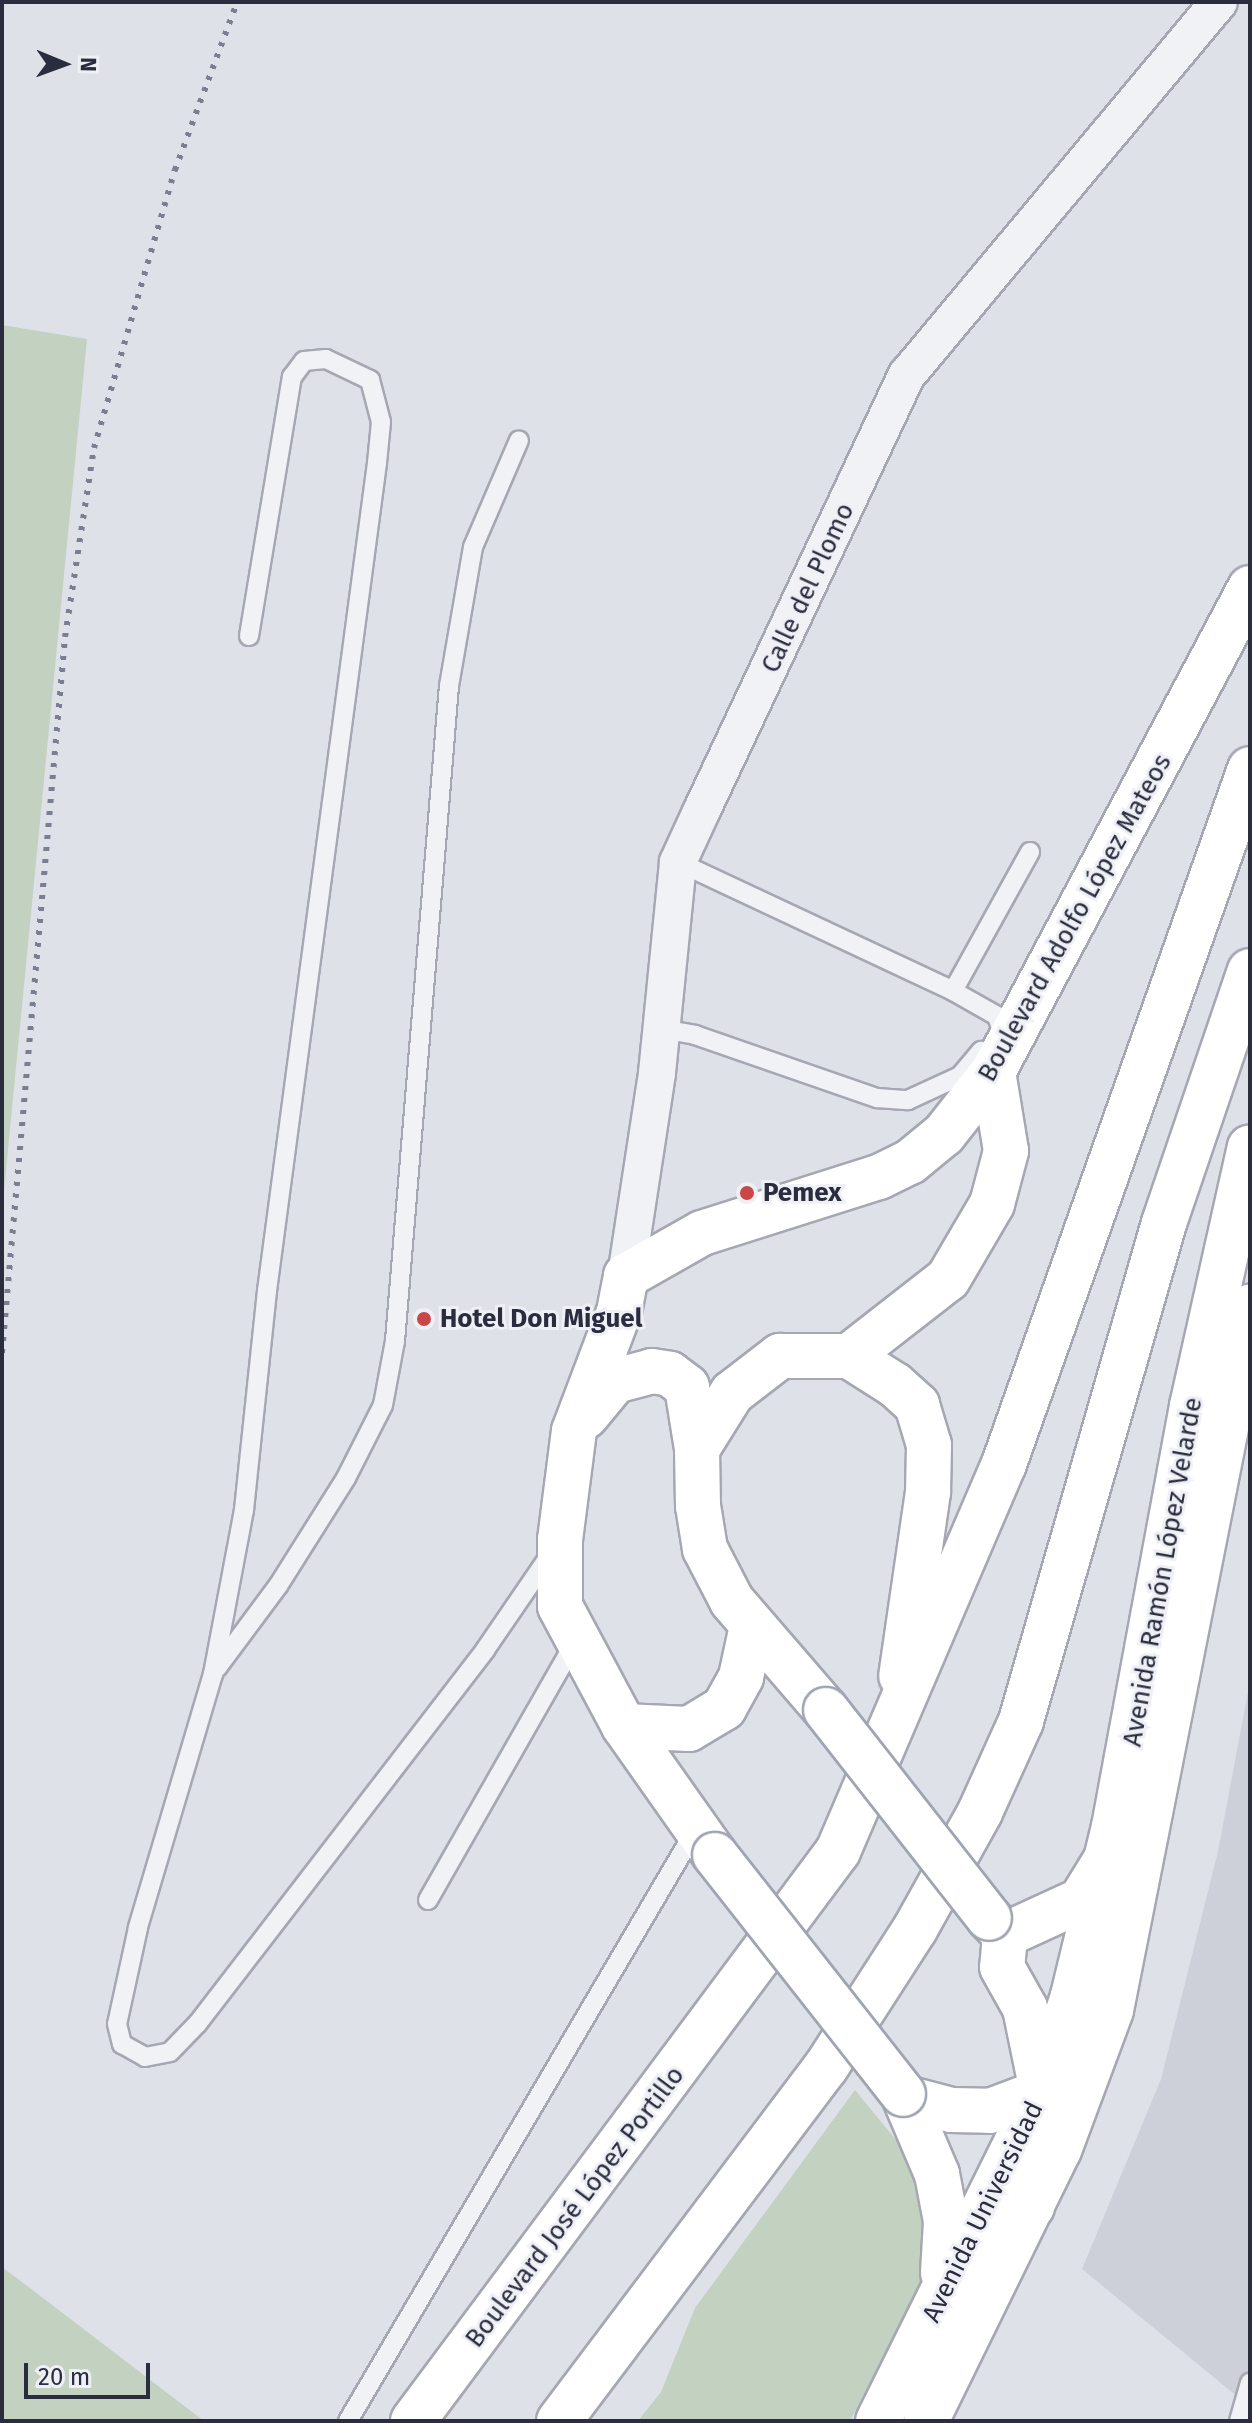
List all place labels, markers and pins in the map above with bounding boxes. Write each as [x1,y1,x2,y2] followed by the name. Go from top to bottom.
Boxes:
[763,1177,841,1209] place label: Pemex
[738,1184,756,1202] marker: Pemex
[440,1303,642,1335] place label: Hotel Don Miguel
[415,1310,433,1328] marker: Hotel Don Miguel

